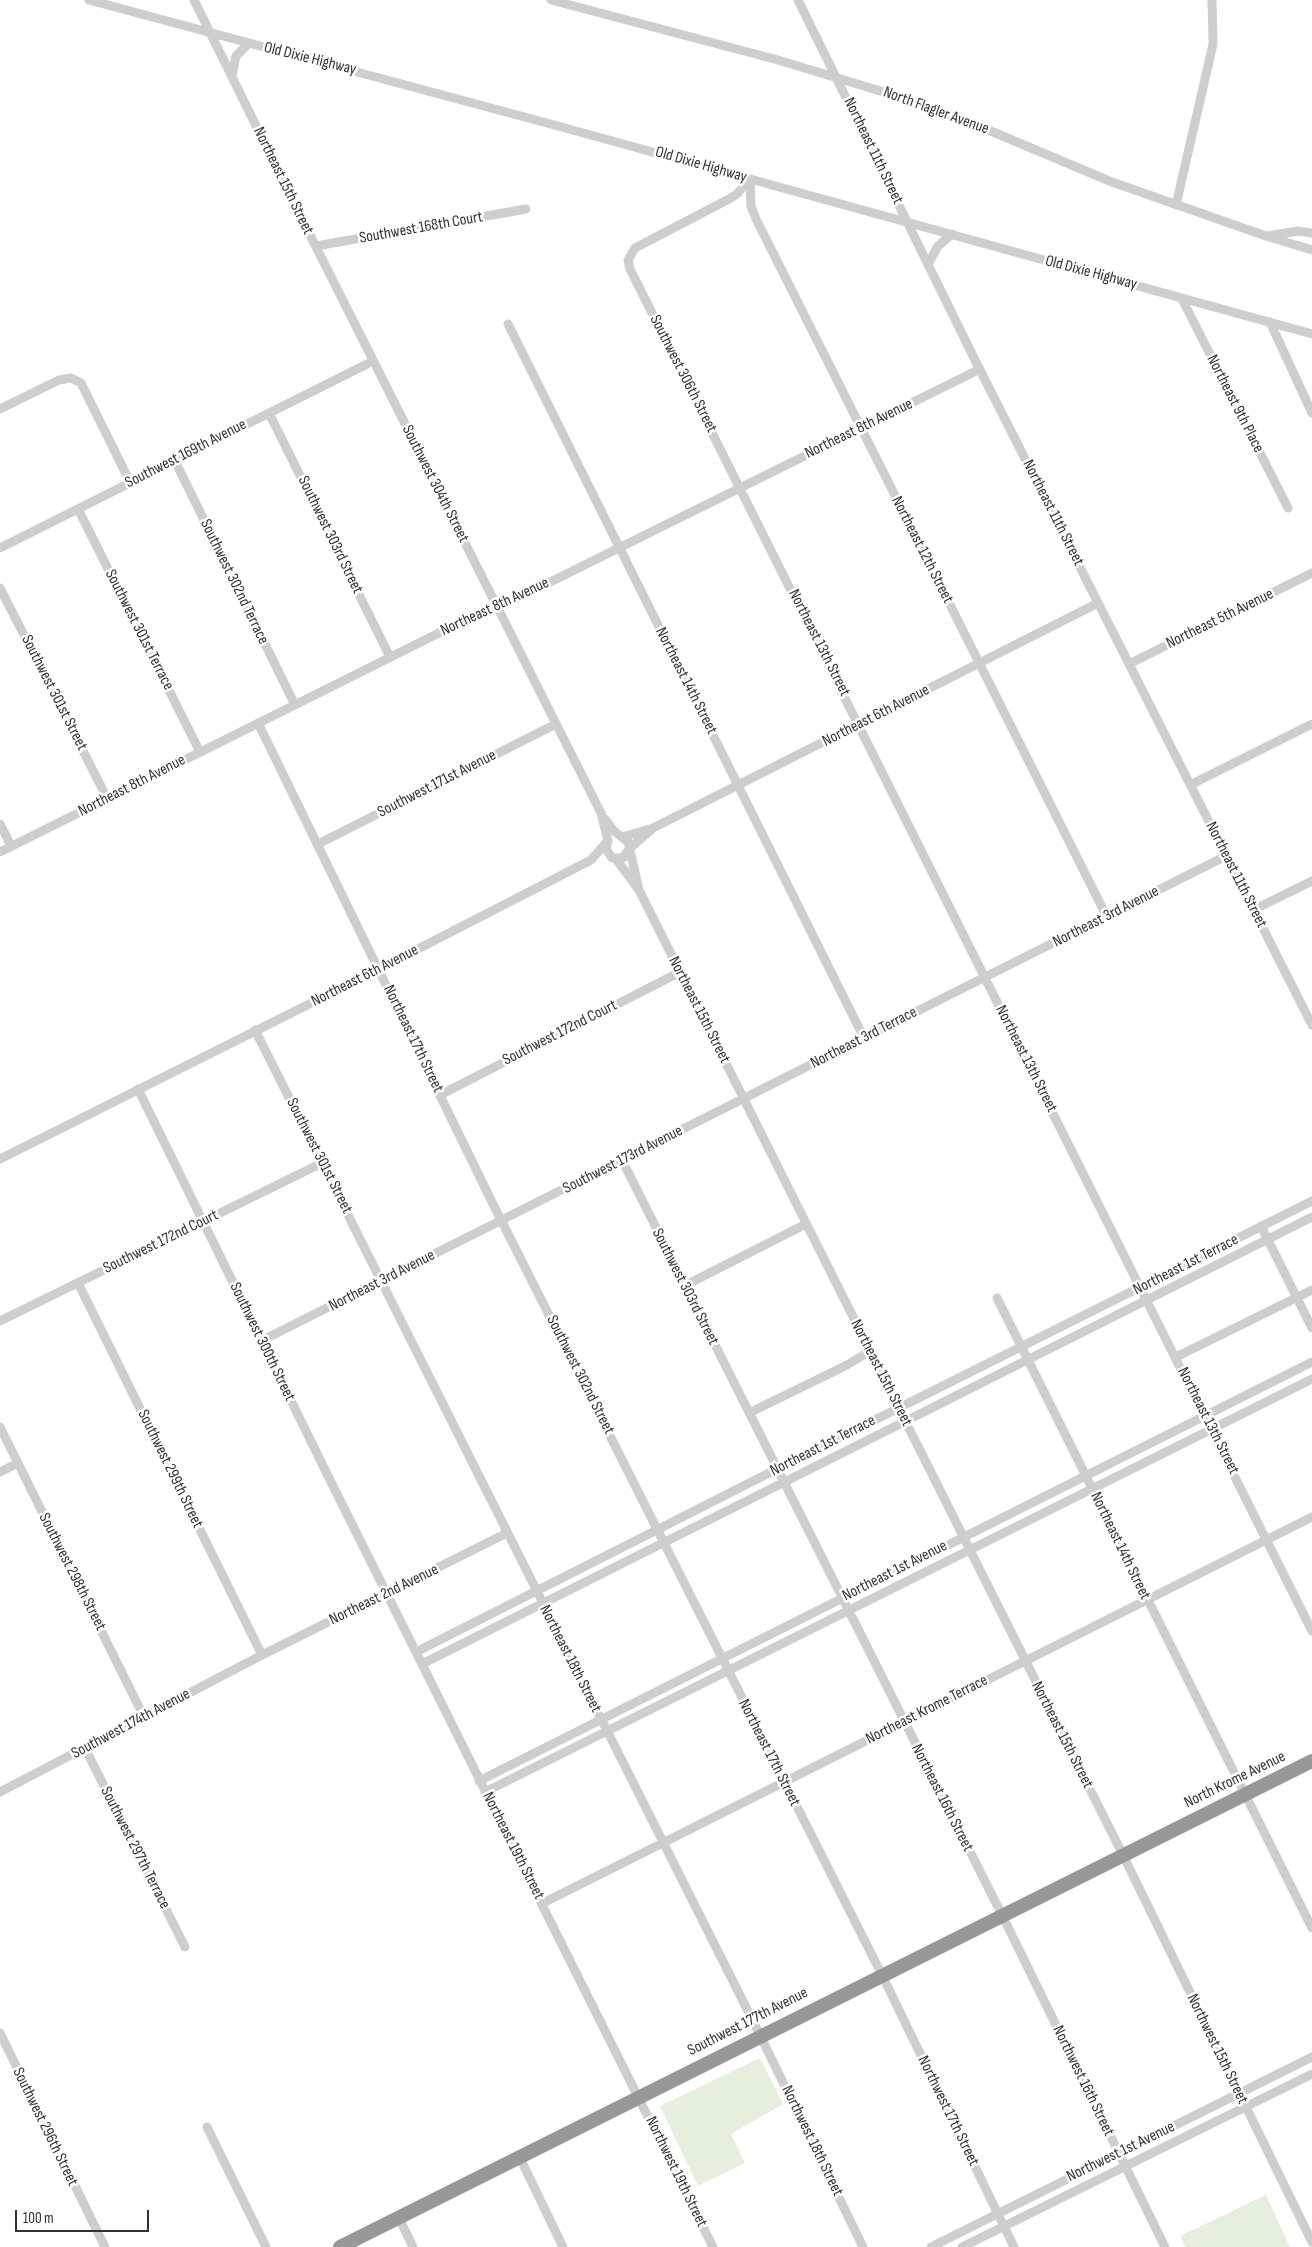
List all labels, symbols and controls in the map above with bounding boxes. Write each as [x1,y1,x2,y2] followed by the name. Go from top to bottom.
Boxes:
[262,38,358,80] street label: Old Dixie Highway
[881,83,991,139] street label: North Flagler Avenue
[839,95,907,207] street label: Northeast 11th Street
[249,124,317,238] street label: Northeast 15th Street
[653,143,749,187] street label: Old Dixie Highway
[358,208,484,248] street label: Southwest 168th Court
[1043,252,1139,294] street label: Old Dixie Highway
[645,312,721,436] street label: Southwest 306th Street
[1202,352,1268,456] street label: Northeast 9th Place
[802,395,916,463] street label: Northeast 8th Avenue
[122,415,250,493] street label: Southwest 169th Avenue
[397,422,473,546] street label: Southwest 304th Street
[1018,457,1088,569] street label: Northeast 11th Street
[293,473,367,597] street label: Southwest 303rd Street
[887,493,957,607] street label: Northeast 12th Street
[195,516,273,648] street label: Southwest 302nd Terrace
[100,567,178,693] street label: Southwest 301st Terrace
[438,573,552,641] street label: Northeast 8th Avenue
[1163,585,1277,653] street label: Northeast 5th Avenue
[784,586,854,700] street label: Northeast 13th Street
[651,624,721,738] street label: Northeast 14th Street
[17,632,91,754] street label: Southwest 301st Street
[819,681,933,751] street label: Northeast 6th Avenue
[375,746,499,822] street label: Southwest 171st Avenue
[75,751,189,821] street label: Northeast 8th Avenue
[1201,819,1271,931] street label: Northeast 11th Street
[1050,882,1162,952] street label: Northeast 3rd Avenue
[308,941,422,1011] street label: Northeast 6th Avenue
[664,953,734,1067] street label: Northeast 15th Street
[379,982,447,1096] street label: Northeast 17th Street
[500,996,620,1070] street label: Southwest 172nd Court
[991,1002,1061,1116] street label: Northeast 13th Street
[807,1003,921,1073] street label: Northeast 3rd Terrace
[282,1095,356,1217] street label: Southwest 301st Street
[560,1122,686,1198] street label: Southwest 173rd Avenue
[100,1206,222,1278] street label: Southwest 172nd Court
[647,1225,723,1349] street label: Southwest 303rd Street
[1130,1230,1242,1300] street label: Northeast 1st Terrace
[326,1246,438,1316] street label: Northeast 3rd Avenue
[225,1280,299,1404] street label: Southwest 300th Street
[542,1312,618,1438] street label: Southwest 302nd Street
[846,1316,916,1430] street label: Northeast 15th Street
[1173,1364,1243,1478] street label: Northeast 13th Street
[133,1407,207,1531] street label: Southwest 299th Street
[767,1411,879,1481] street label: Northeast 1st Terrace
[1086,1489,1154,1603] street label: Northeast 14th Street
[34,1510,110,1634] street label: Southwest 298th Street
[839,1536,951,1606] street label: Northeast 1st Avenue
[326,1560,442,1630] street label: Northeast 2nd Avenue
[535,1602,605,1716] street label: Northeast 18th Street
[863,1671,991,1749] street label: Northeast Krome Terrace
[1027,1678,1097,1792] street label: Northeast 15th Street
[68,1685,194,1763] street label: Southwest 174th Avenue
[734,1696,804,1810] street label: Northeast 17th Street
[907,1741,977,1855] street label: Northeast 16th Street
[1181,1747,1289,1813] street label: North Krome Avenue
[96,1784,174,1912] street label: Southwest 297th Terrace
[478,1789,548,1903] street label: Northeast 19th Street
[685,1983,811,2061] street label: Southwest 177th Avenue
[1182,1991,1252,2107] street label: Northwest 15th Street
[1048,2023,1118,2139] street label: Northwest 16th Street
[913,2053,983,2169] street label: Northwest 17th Street
[8,2065,82,2189] street label: Southwest 296th Street
[777,2083,847,2199] street label: Northwest 18th Street
[641,2114,711,2230] street label: Northwest 19th Street
[1064,2118,1178,2186] street label: Northwest 1st Avenue
[18,2200,151,2232] scale bar
[23,2209,54,2228] text: 100 m

